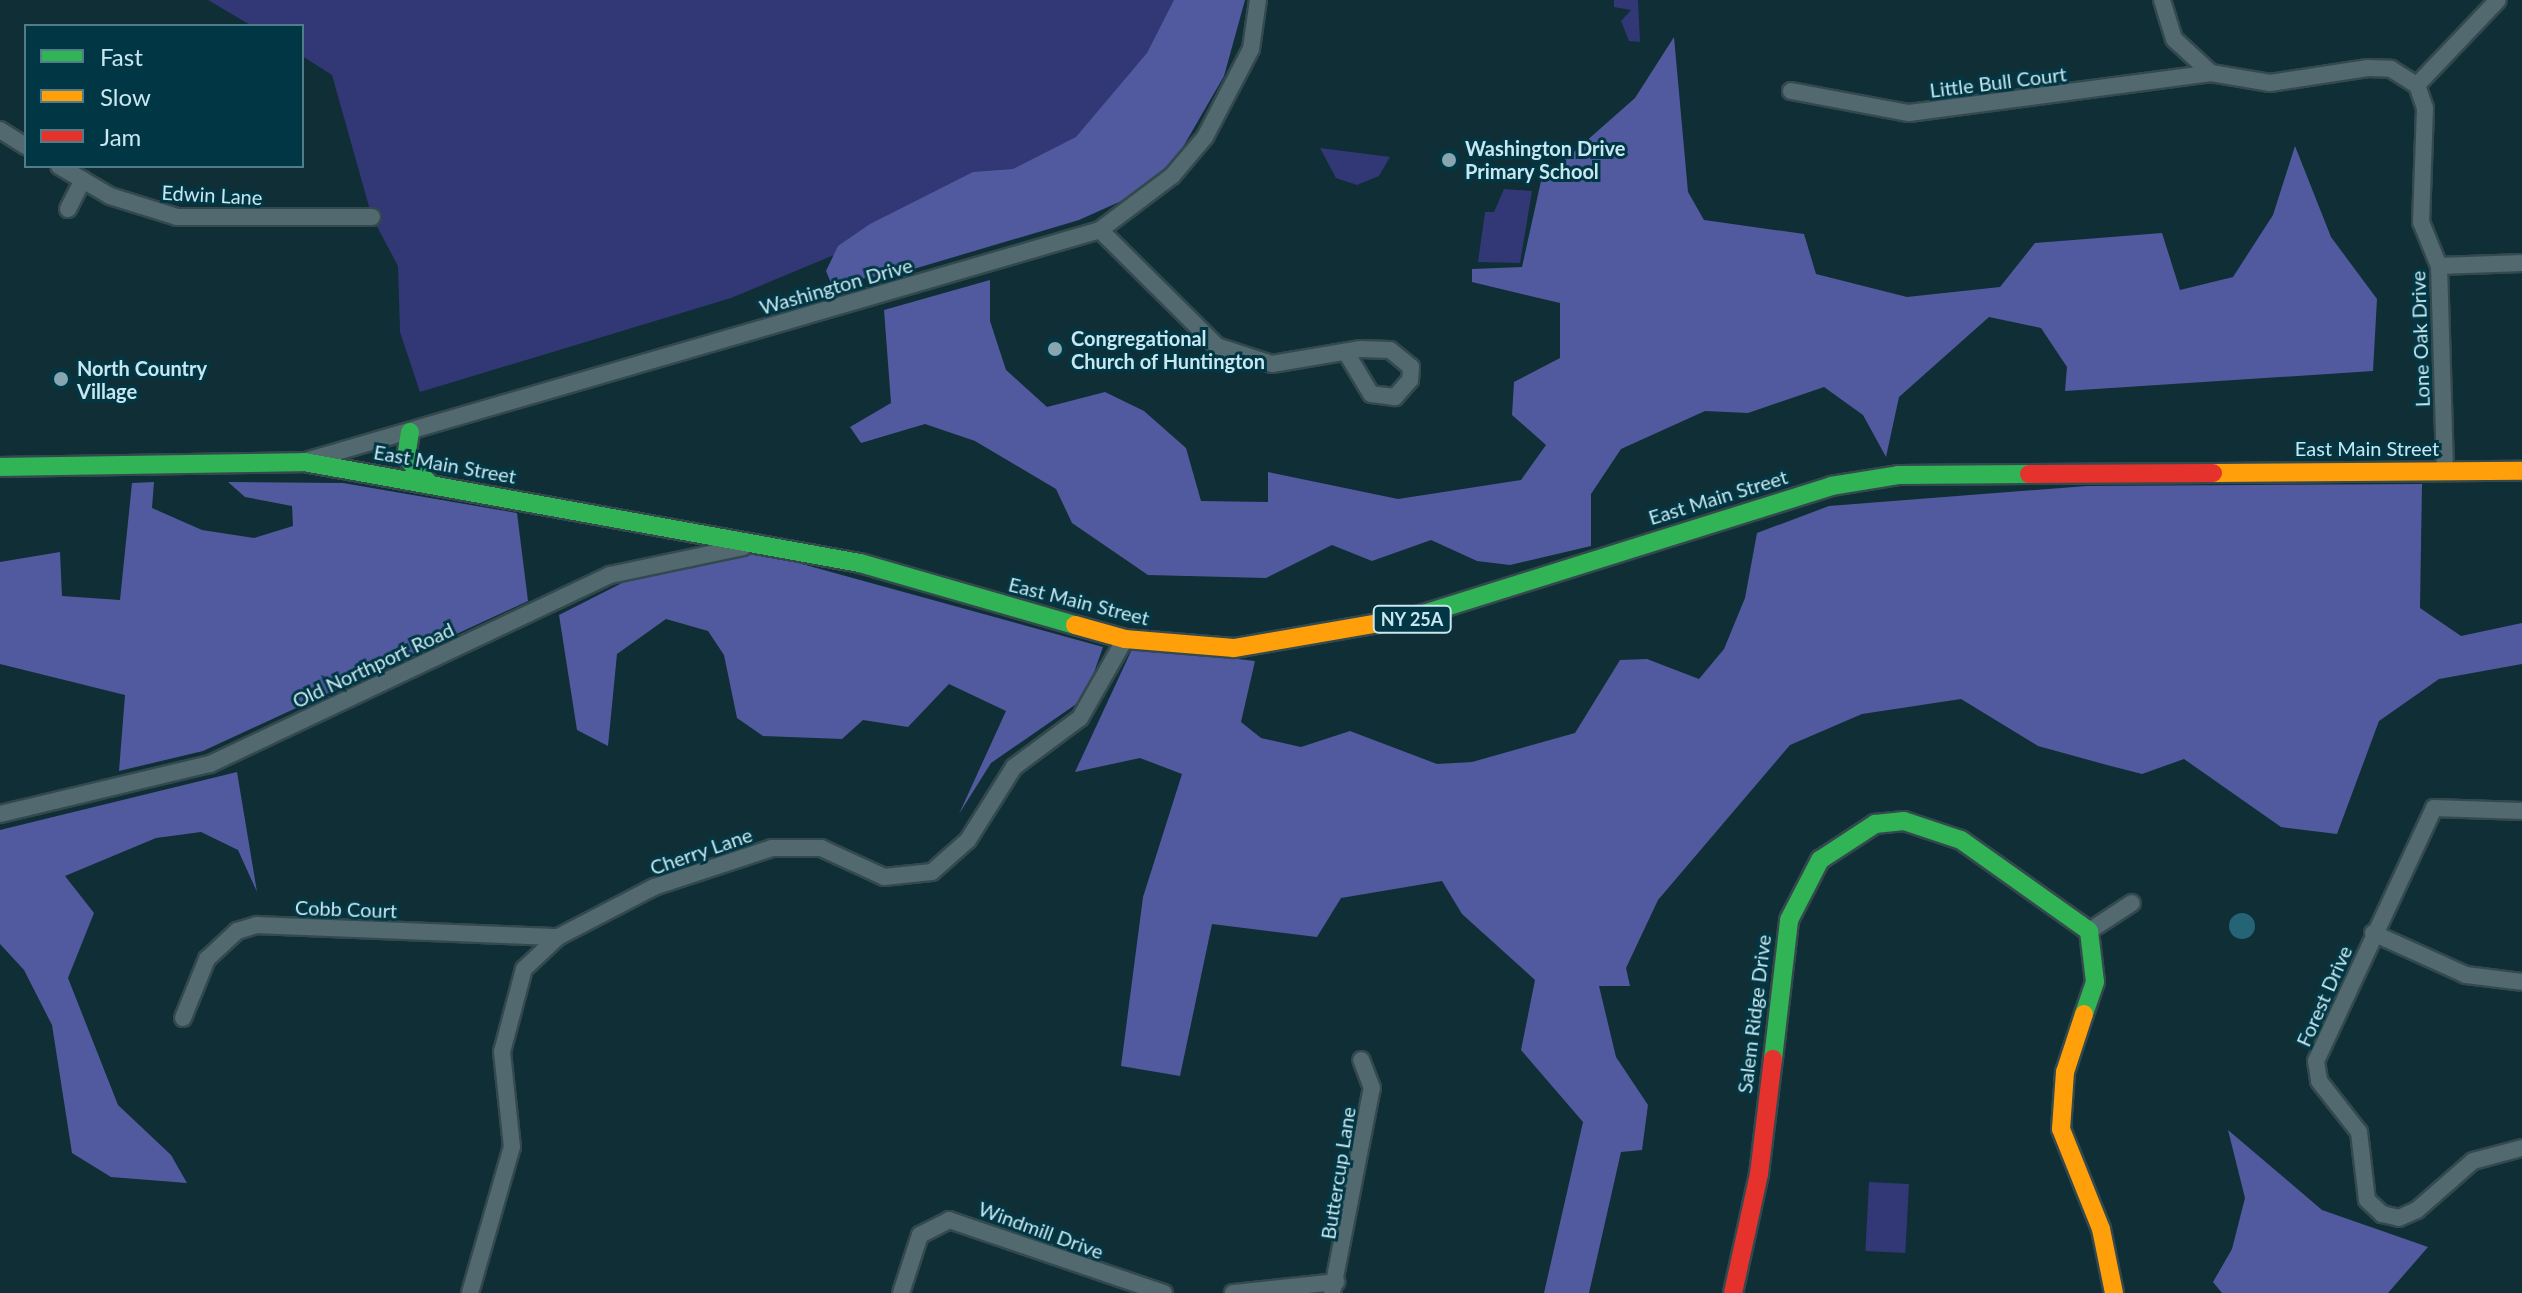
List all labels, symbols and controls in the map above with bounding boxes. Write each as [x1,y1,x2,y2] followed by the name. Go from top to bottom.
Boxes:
[24,24,304,168] legend
[100,42,143,71] text: Fast
[1928,62,2068,102] street label: Little Bull Court
[100,82,151,111] text: Slow
[100,122,141,151] text: Jam
[1465,136,1625,183] place label: Washington Drive Primary School
[1440,151,1458,169] marker: Washington Drive Primary School
[161,180,263,210] street label: Edwin Lane
[757,253,915,319] street label: Washington Drive
[2406,270,2434,408] street label: Lone Oak Drive
[1071,326,1265,373] place label: Congregational Church of Huntington
[1046,340,1064,358] marker: Congregational Church of Huntington
[77,356,207,403] place label: North Country Village
[52,370,70,388] marker: North Country Village
[2295,436,2439,460] street label: East Main Street
[372,440,518,488] street label: East Main Street
[1646,464,1790,530] street label: East Main Street
[1006,572,1152,630] street label: East Main Street
[1372,605,1452,633] road number: NY 25A
[289,617,457,713] street label: Old Northport Road
[647,822,755,880] street label: Cherry Lane
[295,895,397,923] street label: Cobb Court
[1732,933,1776,1095] street label: Salem Ridge Drive
[2291,942,2357,1050] street label: Forest Drive
[1316,1105,1360,1241] street label: Buttercup Lane
[975,1196,1107,1264] street label: Windmill Drive

